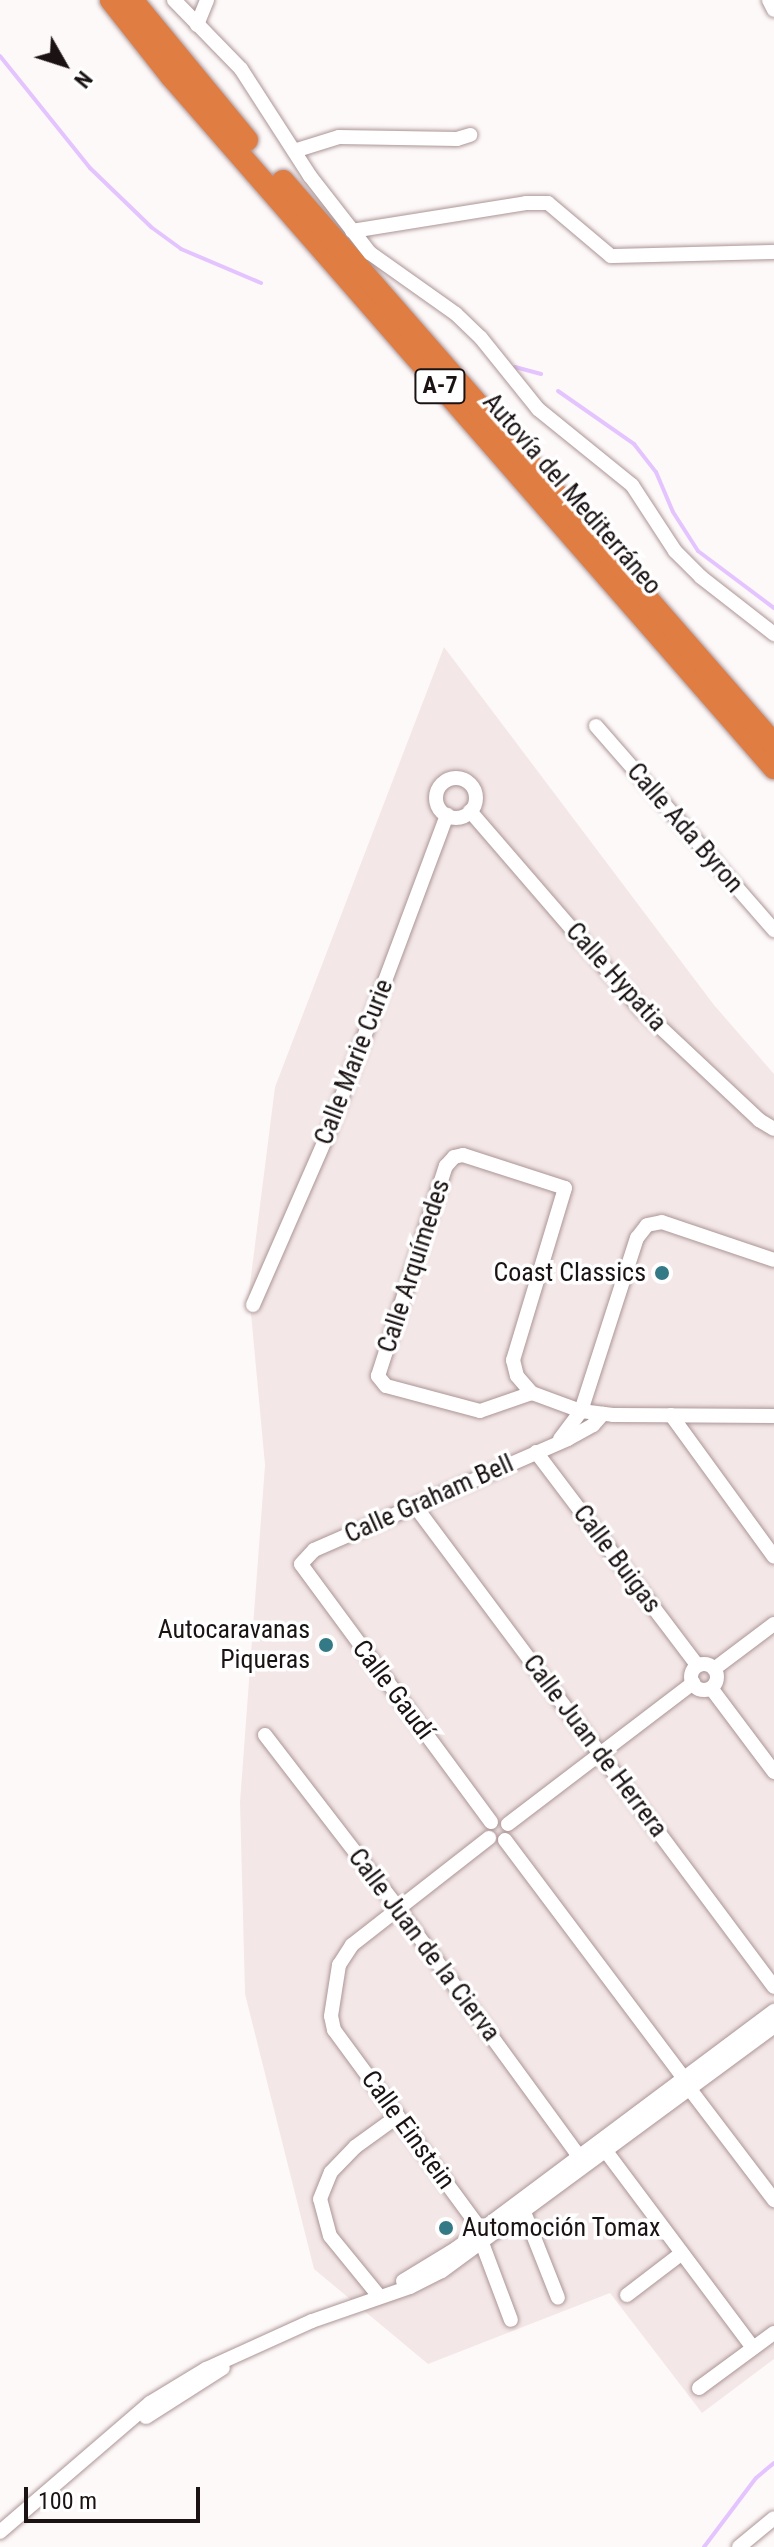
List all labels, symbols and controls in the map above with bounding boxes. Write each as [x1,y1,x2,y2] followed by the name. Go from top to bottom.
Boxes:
[24,24,104,104] north arrow
[69,66,97,93] text: N
[414,366,466,406] road number: A-7
[476,387,668,601] street label: Autovía del Mediterráneo
[620,757,750,899] street label: Calle Ada Byron
[559,916,673,1038] street label: Calle Hypatia
[308,975,400,1149] street label: Calle Marie Curie
[371,1175,457,1357] street label: Calle Arquímedes
[494,1257,646,1289] place label: Coast Classics
[653,1264,671,1282] marker: Coast Classics
[340,1448,518,1550] street label: Calle Graham Bell
[566,1499,668,1619] street label: Calle Buigas
[158,1614,310,1676] place label: Autocaravanas Piqueras
[345,1634,441,1746] street label: Calle Gaudí
[317,1636,335,1654] marker: Autocaravanas Piqueras
[516,1649,674,1843] street label: Calle Juan de Herrera
[341,1842,507,2048] street label: Calle Juan de la Cierva
[355,2065,461,2195] street label: Calle Einstein
[462,2212,661,2244] place label: Automoción Tomax
[437,2219,455,2237] marker: Automoción Tomax
[28,2471,204,2521] scale bar
[38,2487,97,2515] text: 100 m

